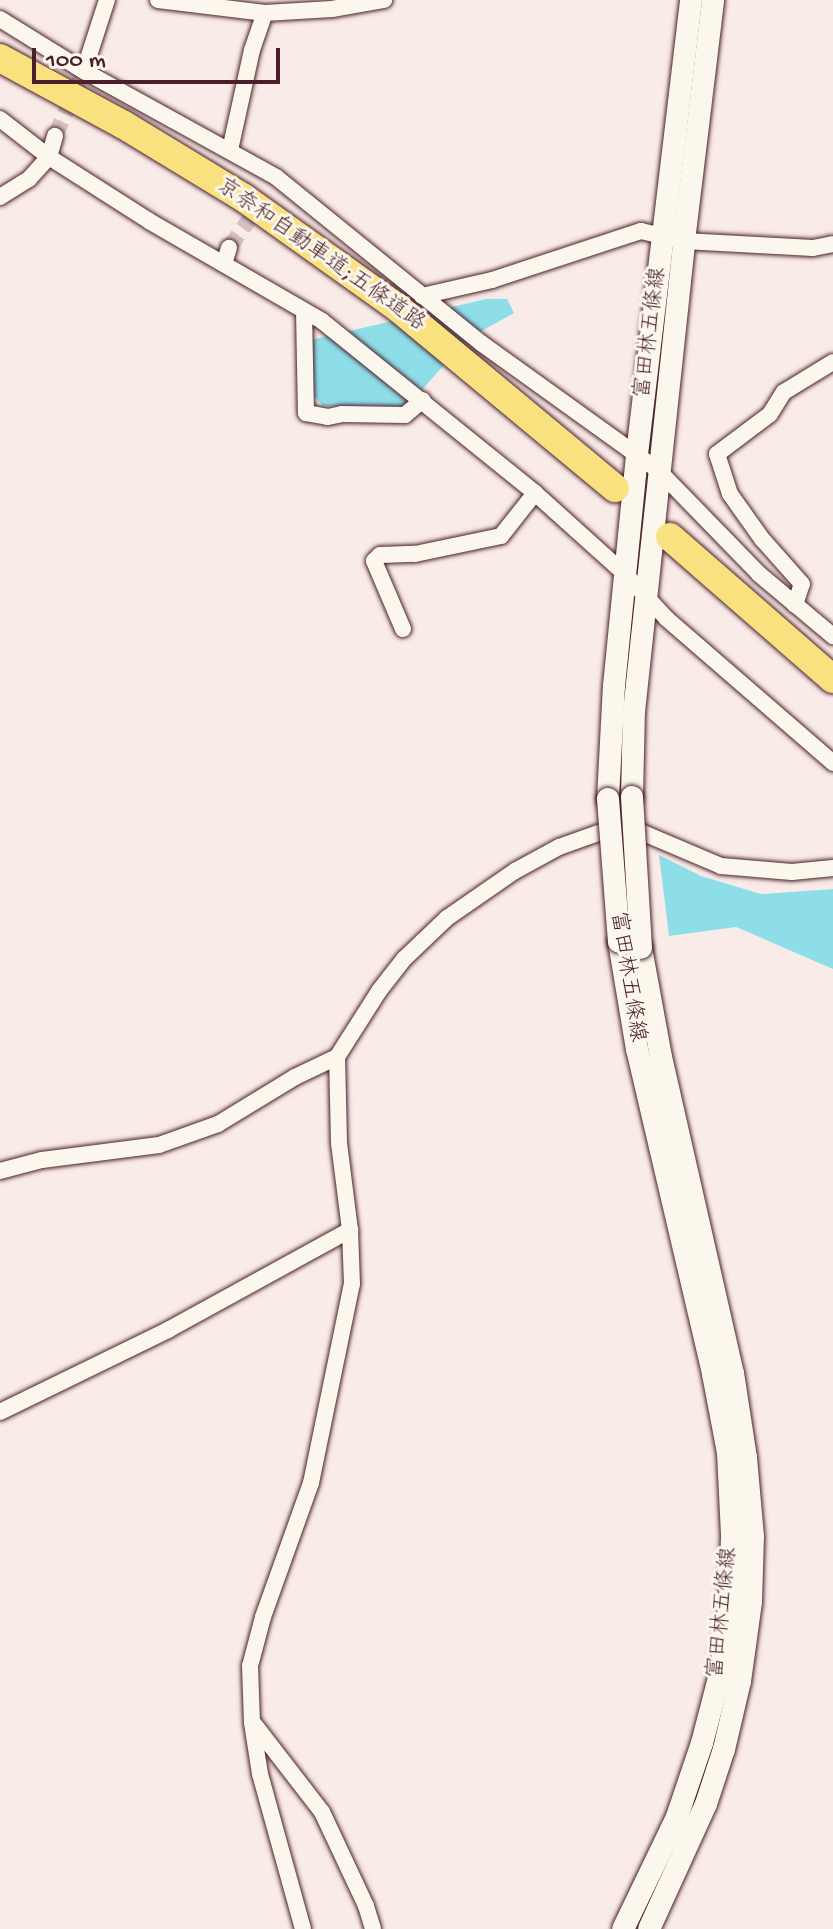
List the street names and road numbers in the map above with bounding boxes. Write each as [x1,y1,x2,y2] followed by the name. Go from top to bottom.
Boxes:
[210,174,430,338] street label: 京奈和自動車道;五條道路
[631,266,673,400] street label: 富田林五條線
[603,910,649,1044] street label: 富田林五條線
[704,1546,744,1680] street label: 富田林五條線

